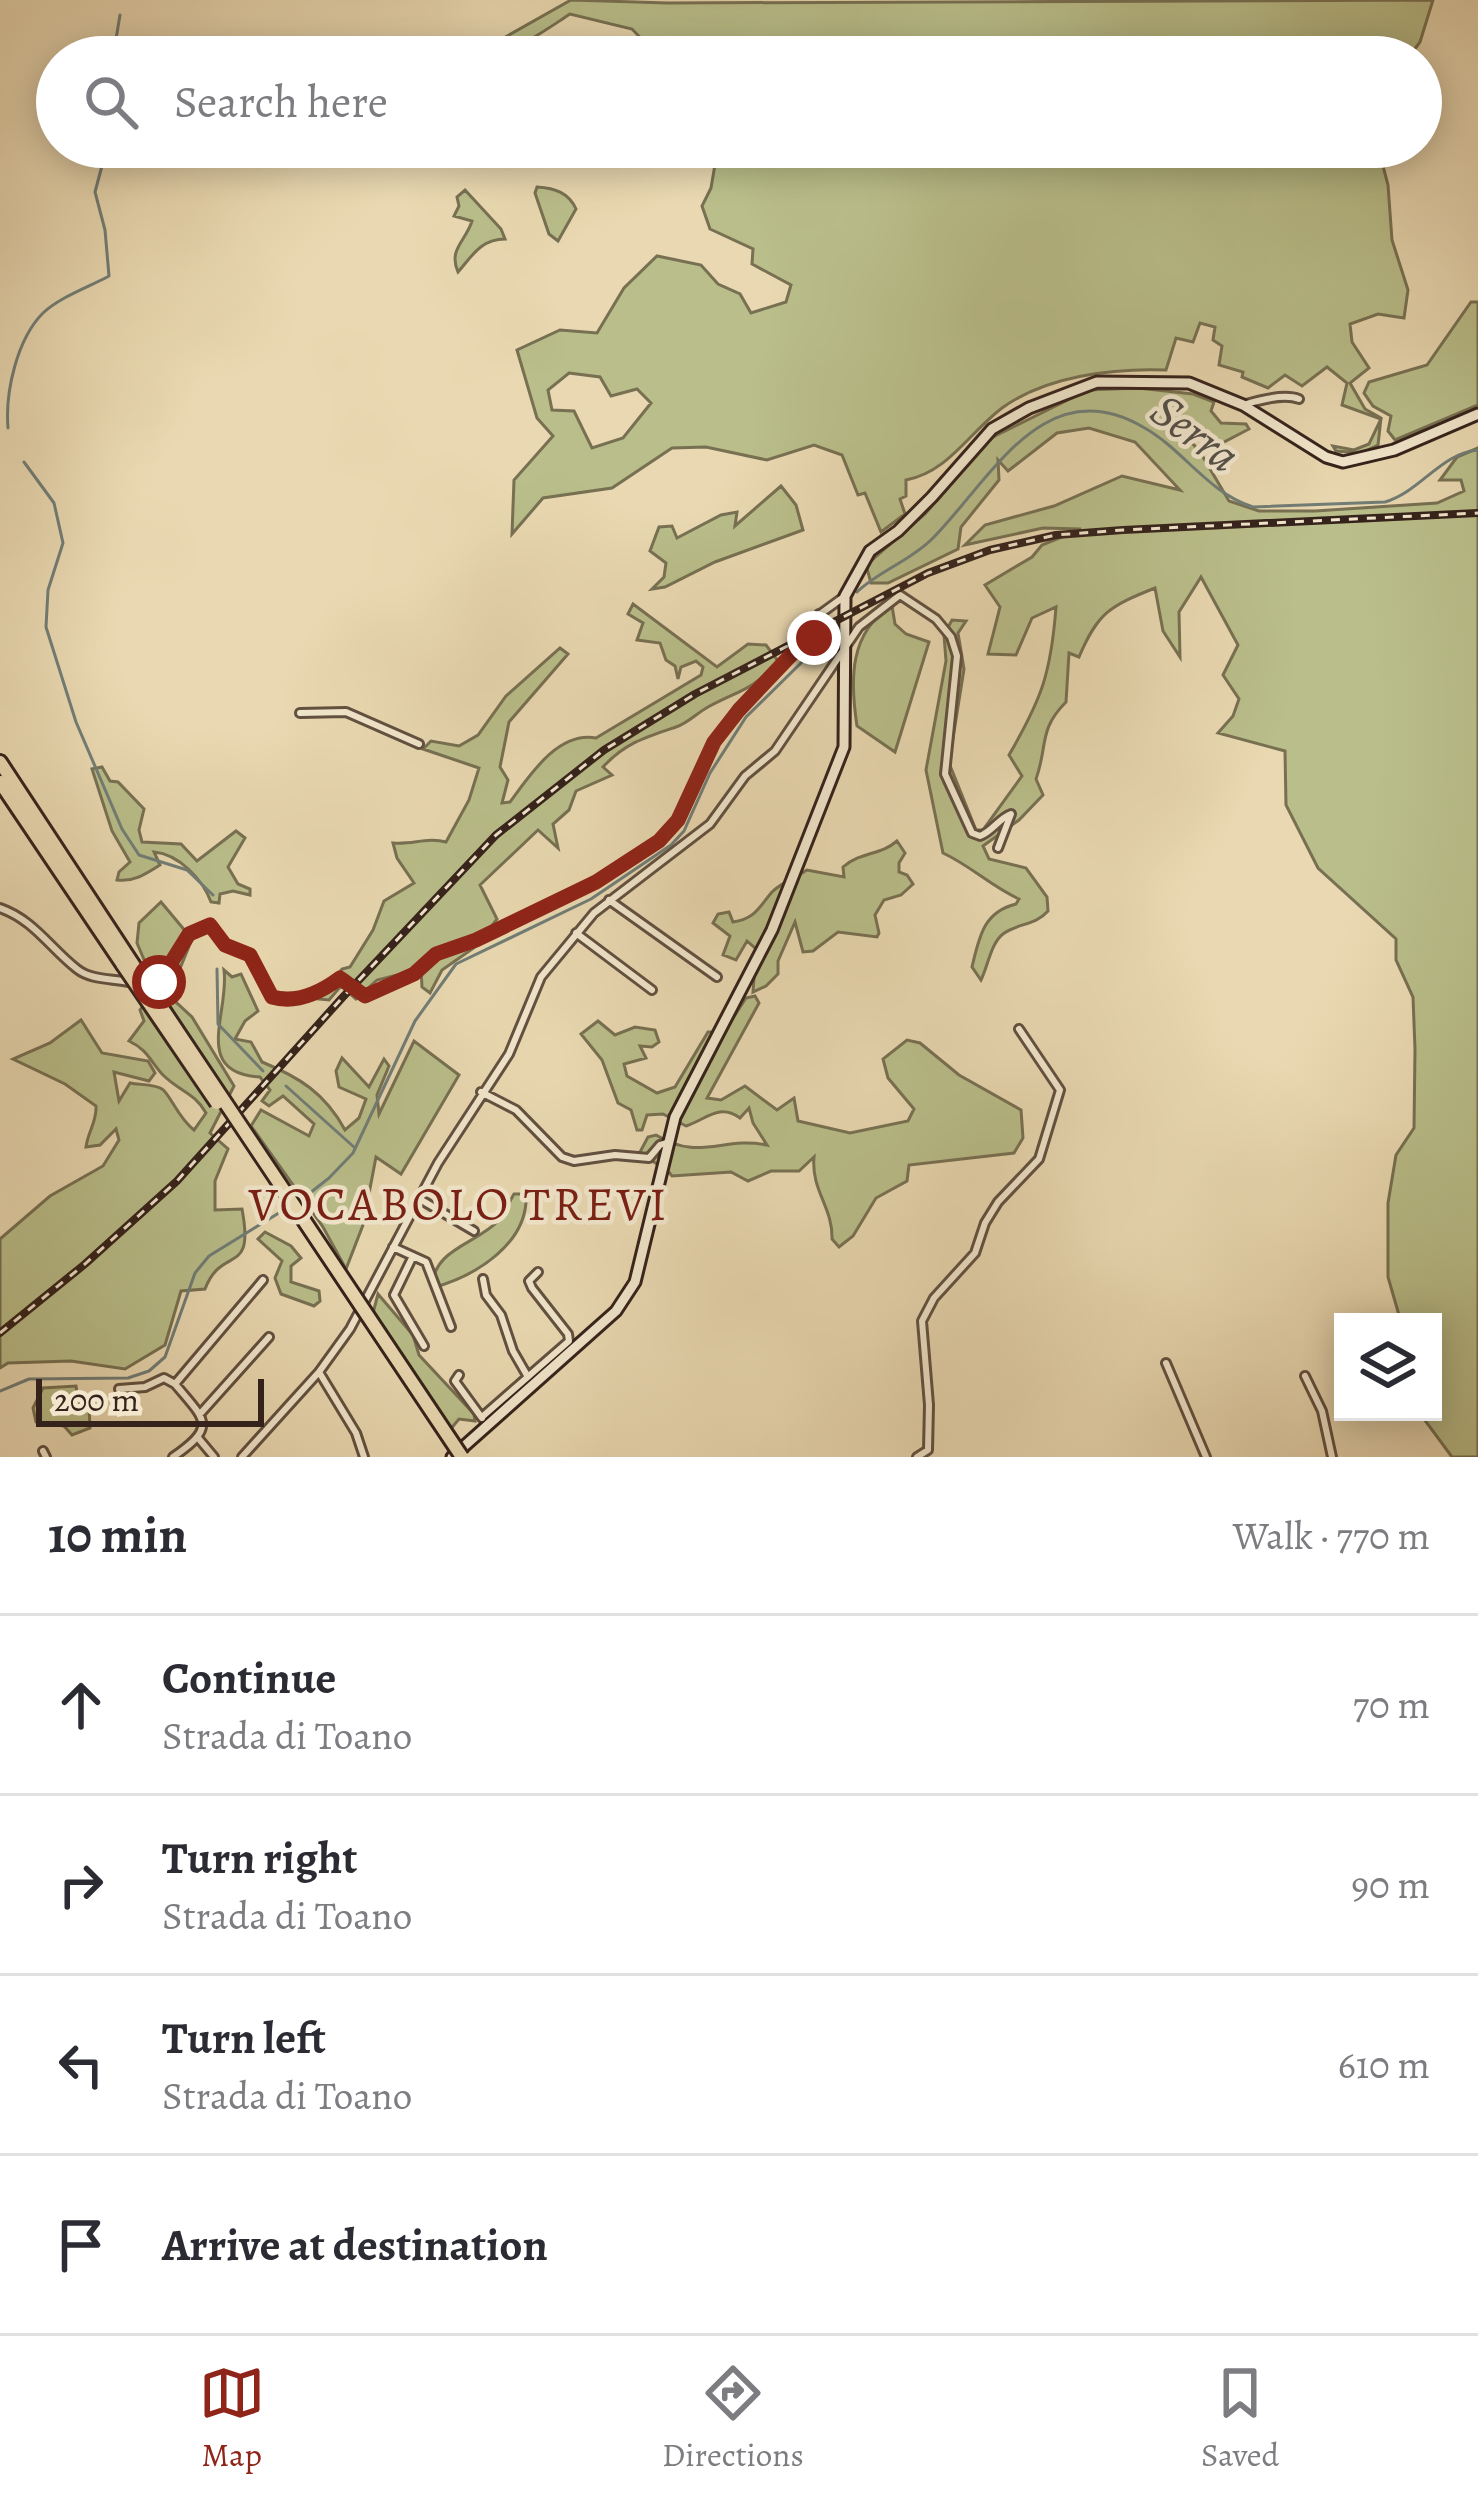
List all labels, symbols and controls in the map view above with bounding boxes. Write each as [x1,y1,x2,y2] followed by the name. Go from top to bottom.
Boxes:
[36,36,1442,168] search box
[78,69,144,135] icon: search
[174,71,388,133] text: Search here
[1137,378,1253,488] water label: Serra
[787,611,841,665] route end
[132,955,186,1009] route start
[248,1171,669,1237] district label: VOCABOLO TREVI
[1334,1313,1442,1421] map controls
[1334,1313,1442,1421] button: layers
[36,1373,264,1426] scale bar
[54,1377,139,1422] text: 200 m
[48,1500,187,1570] text: 10 min
[1233,1509,1430,1562] text: Walk · 770 m
[162,1647,336,1709] text: Continue
[48,1672,114,1738] icon: ahead
[1353,1678,1430,1731] text: 70 m
[162,1709,412,1762] text: Strada di Toano
[162,1827,357,1889] text: Turn right
[48,1852,114,1918] icon: right
[1351,1858,1430,1911] text: 90 m
[162,1889,412,1942] text: Strada di Toano
[162,2007,326,2069] text: Turn left
[48,2032,114,2098] icon: left
[1338,2038,1430,2091] text: 610 m
[162,2069,412,2122] text: Strada di Toano
[48,2212,114,2278] icon: arrive
[162,2214,548,2276] text: Arrive at destination
[199,2360,265,2477] tab: Map
[662,2360,804,2477] tab: Directions
[1201,2360,1279,2477] tab: Saved

